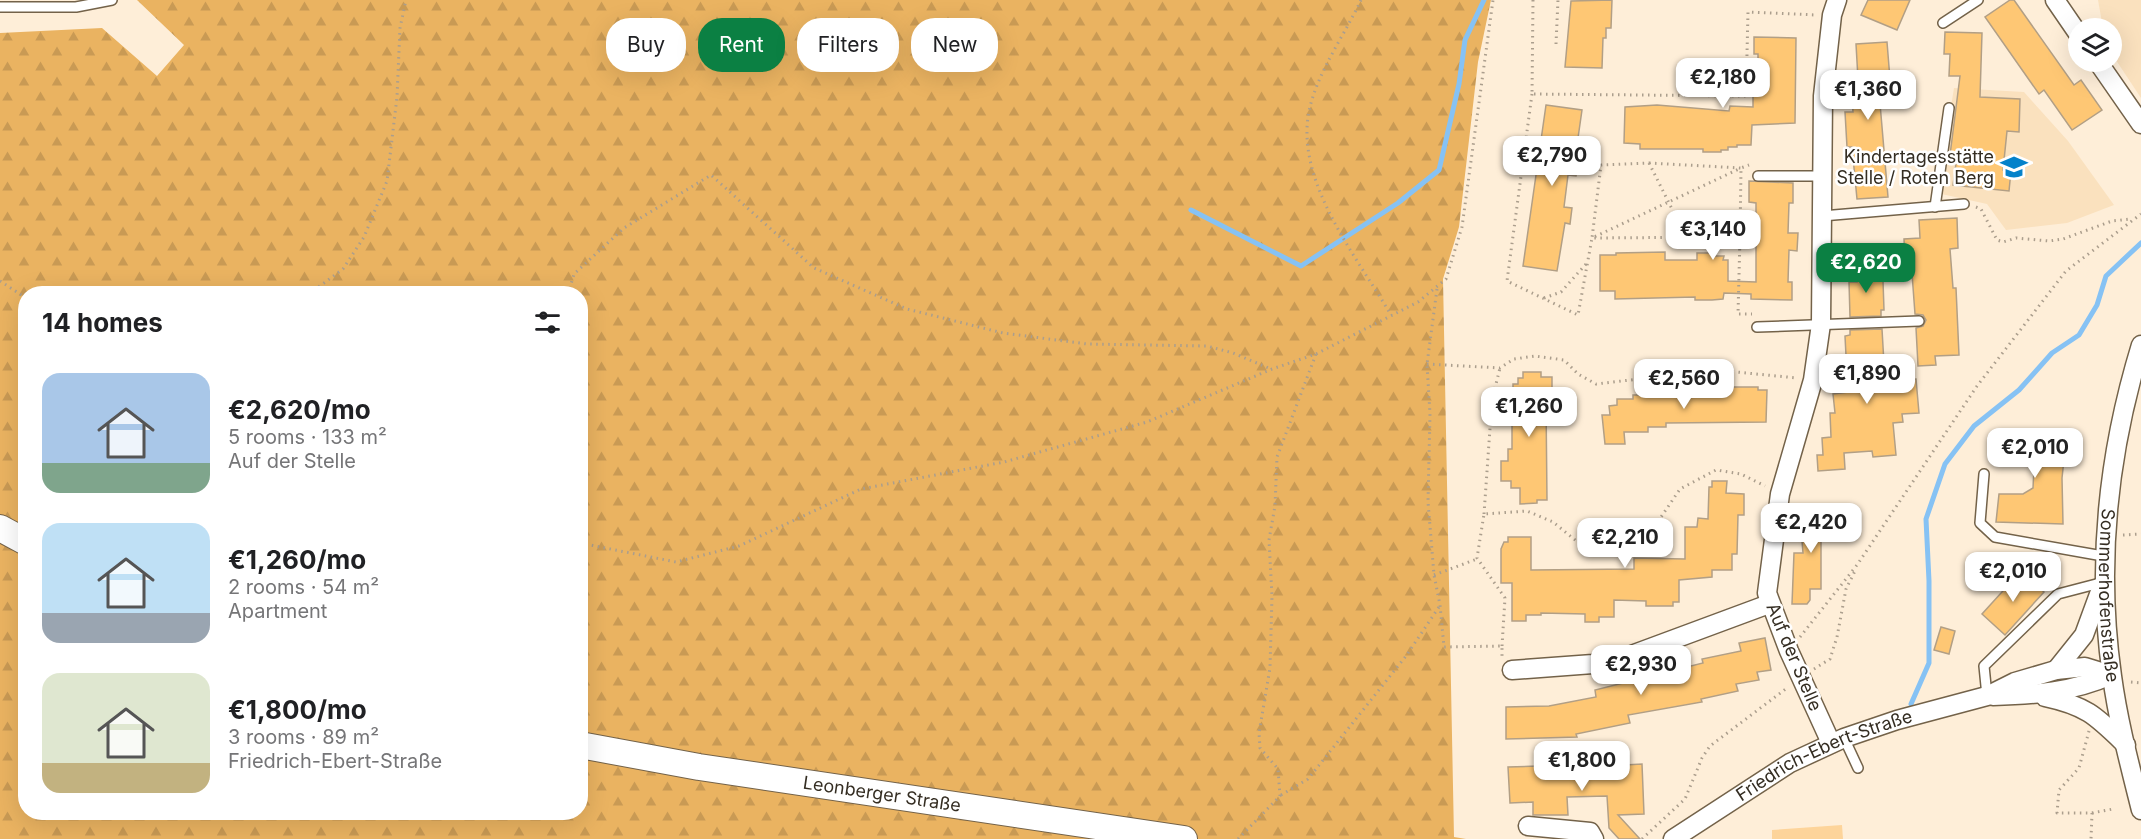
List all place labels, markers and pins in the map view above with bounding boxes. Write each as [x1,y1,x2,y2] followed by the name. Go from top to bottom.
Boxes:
[1674,58,1772,109] pin: €2,180
[1819,70,1917,121] pin: €1,360
[1503,136,1601,187] pin: €2,790
[1837,146,1994,188] place label: Kindertagesstätte Stelle / Roten Berg
[1999,152,2029,182] school or university icon: Kindertagesstätte Stelle / Roten Berg
[1664,210,1762,261] pin: €3,140
[1817,243,1915,294] pin: €2,620
[1818,354,1916,405] pin: €1,890
[1635,359,1733,410] pin: €2,560
[1480,387,1578,438] pin: €1,260
[1986,428,2084,479] pin: €2,010
[1762,503,1860,554] pin: €2,420
[1576,518,1674,569] pin: €2,210
[1964,552,2062,603] pin: €2,010
[1592,645,1690,696] pin: €2,930
[1533,741,1631,792] pin: €1,800

